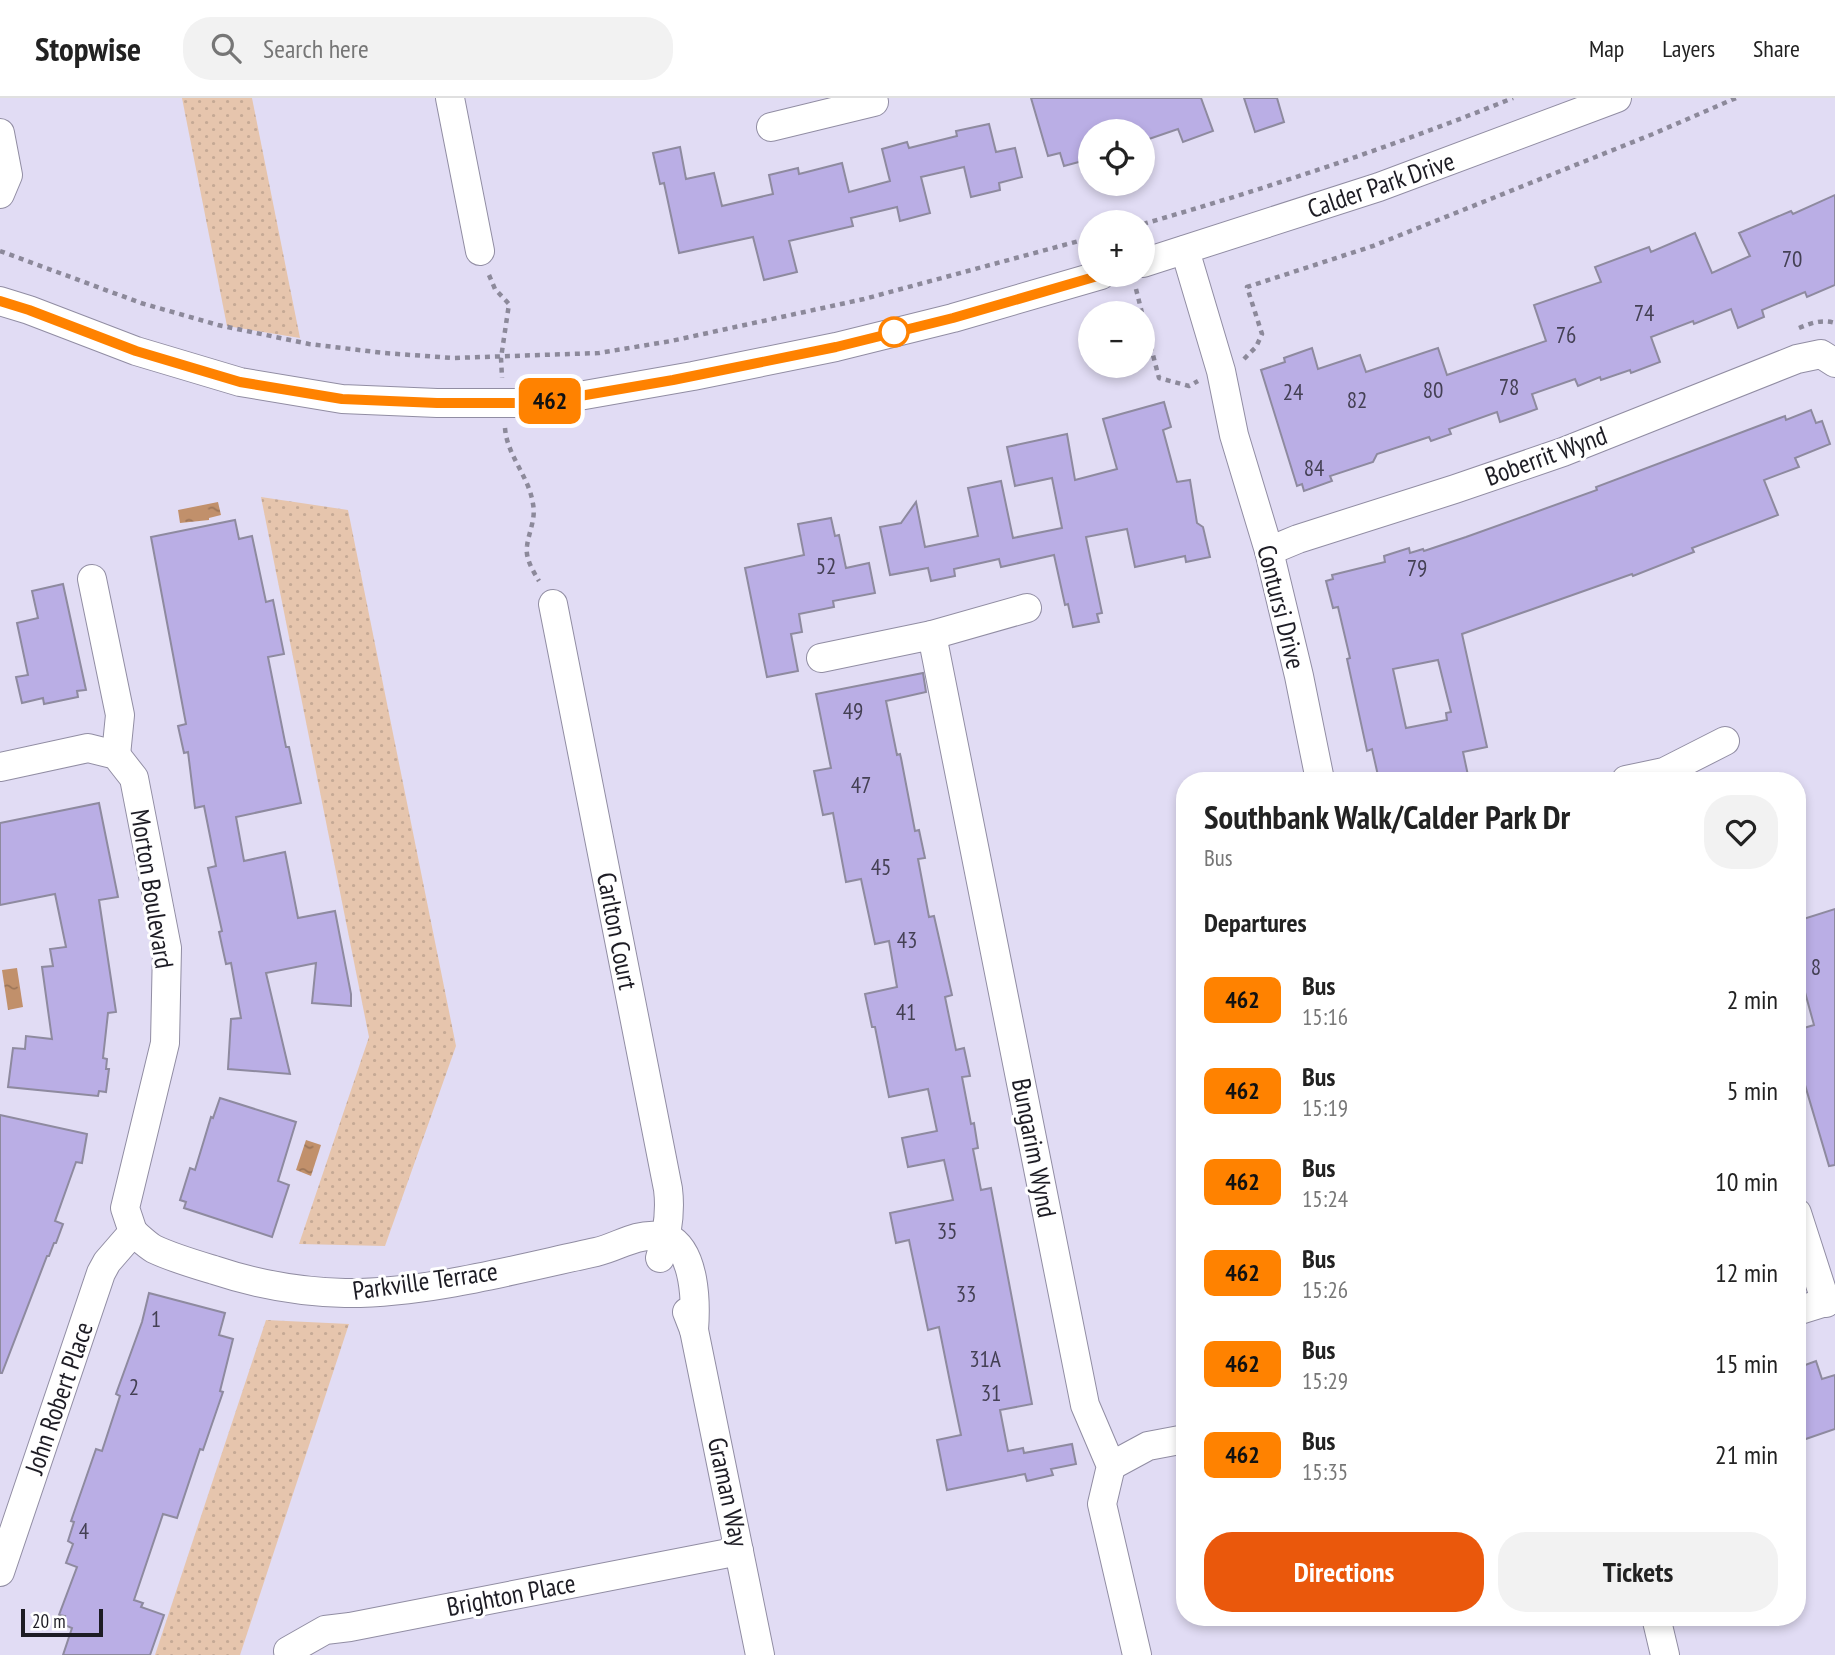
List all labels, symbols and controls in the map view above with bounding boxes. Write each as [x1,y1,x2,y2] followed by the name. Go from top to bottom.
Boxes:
[183,17,673,80] search box
[35,27,141,70] text: Stopwise
[207,29,245,67] icon: search
[263,32,369,65] text: Search here
[1589,33,1624,64] text: Map
[1662,33,1715,64] text: Layers
[1753,33,1800,64] text: Share
[1078,119,1155,378] map controls
[1078,119,1155,196] button: locate
[1303,144,1459,225] street label: Calder Park Drive
[1078,210,1155,287] button: +
[1782,244,1802,273] house number: 70
[1634,298,1654,327] house number: 74
[1078,301,1155,378] button: −
[879,317,909,347] unlabelled marker
[1556,320,1576,349] house number: 76
[1499,372,1519,401] house number: 78
[1423,375,1443,404] house number: 80
[1283,377,1303,406] house number: 24
[510,378,590,424] line badge: 462
[533,385,567,416] text: 462
[1347,385,1367,414] house number: 82
[1480,418,1611,493] street label: Boberrit Wynd
[1304,453,1324,482] house number: 84
[1250,541,1313,672] street label: Contursi Drive
[816,551,836,580] house number: 52
[1407,553,1427,582] house number: 79
[843,696,863,725] house number: 49
[851,770,871,799] house number: 47
[1204,795,1570,838] text: Southbank Walk/Calder Park Dr
[1704,795,1778,869] button: heart
[124,807,181,971] street label: Morton Boulevard
[1204,843,1233,872] text: Bus
[871,852,891,881] house number: 45
[590,869,645,992] street label: Carlton Court
[1204,906,1307,939] text: Departures
[897,925,917,954] house number: 43
[1811,952,1821,981] house number: 8
[1302,969,1335,1002] text: Bus
[1727,983,1778,1016] text: 2 min
[1225,984,1260,1015] text: 462
[896,997,916,1026] house number: 41
[1302,1002,1348,1031] text: 15:16
[1302,1060,1335,1093] text: Bus
[1727,1074,1778,1107] text: 5 min
[1225,1075,1260,1106] text: 462
[1005,1076,1064,1220] street label: Bungarim Wynd
[1302,1093,1348,1122] text: 15:19
[1302,1151,1335,1184] text: Bus
[1715,1165,1778,1198] text: 10 min
[1225,1166,1260,1197] text: 462
[1302,1184,1348,1213] text: 15:24
[937,1216,957,1245] house number: 35
[1302,1242,1335,1275] text: Bus
[350,1254,499,1307] street label: Parkville Terrace
[1715,1256,1778,1289] text: 12 min
[1225,1257,1260,1288] text: 462
[1302,1275,1348,1304] text: 15:26
[956,1279,976,1308] house number: 33
[151,1304,161,1333] house number: 1
[17,1317,100,1479] street label: John Robert Place
[1302,1333,1335,1366] text: Bus
[969,1344,1001,1373] house number: 31A
[1715,1347,1778,1380] text: 15 min
[1225,1348,1260,1379] text: 462
[1302,1366,1348,1395] text: 15:29
[129,1372,139,1401] house number: 2
[981,1378,1001,1407] house number: 31
[1302,1424,1335,1457] text: Bus
[701,1434,756,1550] street label: Graman Way
[1715,1438,1778,1471] text: 21 min
[1225,1439,1260,1470] text: 462
[1302,1457,1348,1486] text: 15:35
[79,1516,89,1545] house number: 4
[1204,1532,1484,1612] button: Directions
[1498,1532,1778,1612] button: Tickets
[444,1566,578,1623] street label: Brighton Place
[21,1606,103,1638] scale bar
[32,1609,66,1633] text: 20 m

